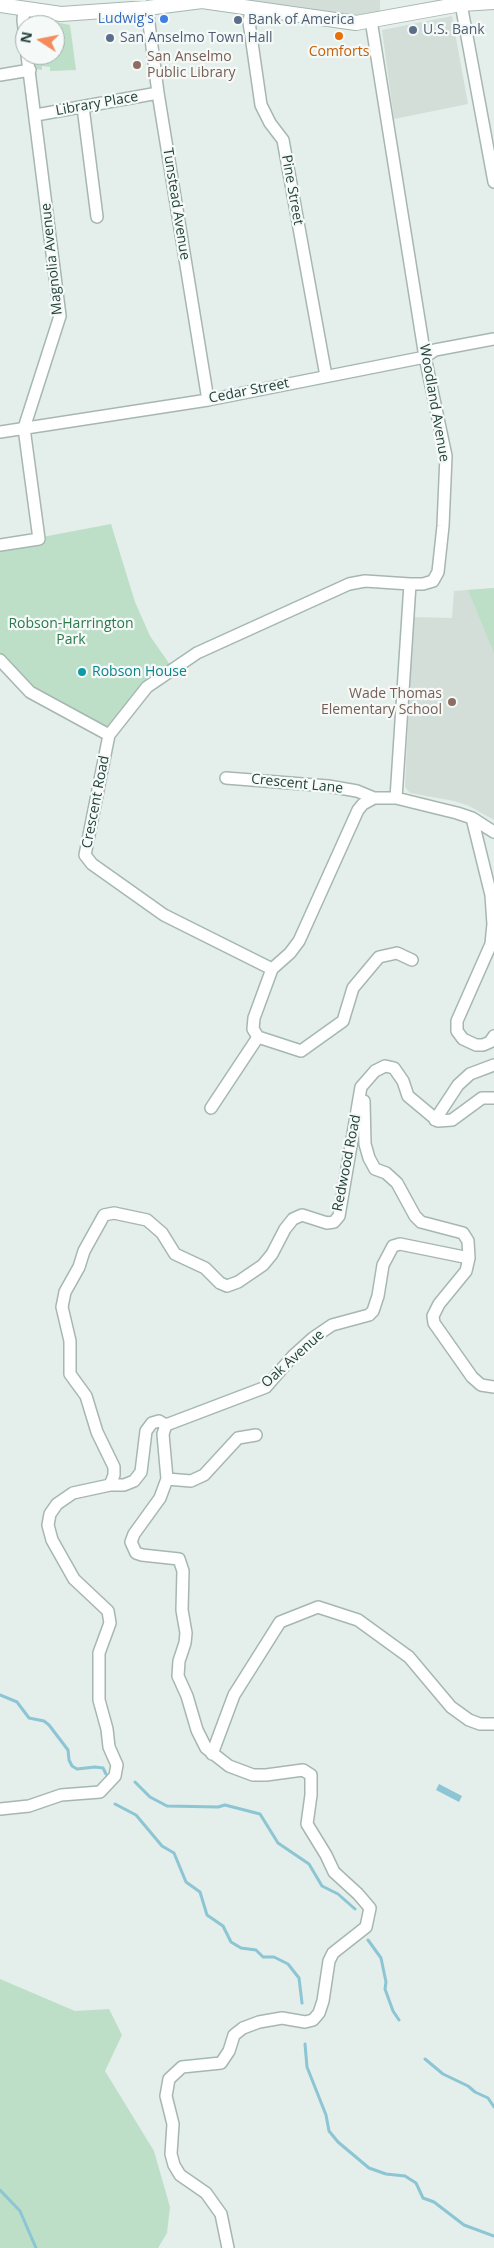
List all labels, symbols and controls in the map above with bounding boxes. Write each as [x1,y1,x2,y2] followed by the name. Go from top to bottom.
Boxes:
[98,11,154,27] place label: Ludwig's
[248,12,355,28] place label: Bank of America
[158,13,170,25] marker: Ludwig's
[232,14,244,26] marker: Bank of America
[15,15,65,65] north arrow
[423,22,485,38] place label: U.S. Bank
[407,24,419,36] marker: U.S. Bank
[15,30,36,45] text: N
[120,30,273,46] place label: San Anselmo Town Hall
[333,30,345,42] marker: Comforts
[104,32,116,44] marker: San Anselmo Town Hall
[309,44,369,60] place label: Comforts
[147,49,236,82] place label: San Anselmo Public Library
[131,59,143,71] marker: San Anselmo Public Library
[54,88,140,120] street label: Library Place
[159,147,193,261] street label: Tunstead Avenue
[278,154,306,226] street label: Pine Street
[38,202,66,316] street label: Magnolia Avenue
[415,343,453,463] street label: Woodland Avenue
[207,375,291,407] street label: Cedar Street
[8,616,134,648] park label: Robson-Harrington Park
[92,664,187,680] place label: Robson House
[76,666,88,678] marker: Robson House
[321,686,442,719] place label: Wade Thomas Elementary School
[446,696,458,708] marker: Wade Thomas Elementary School
[79,754,113,850] street label: Crescent Road
[250,771,344,797] street label: Crescent Lane
[329,1113,365,1213] street label: Redwood Road
[258,1327,328,1391] street label: Oak Avenue

